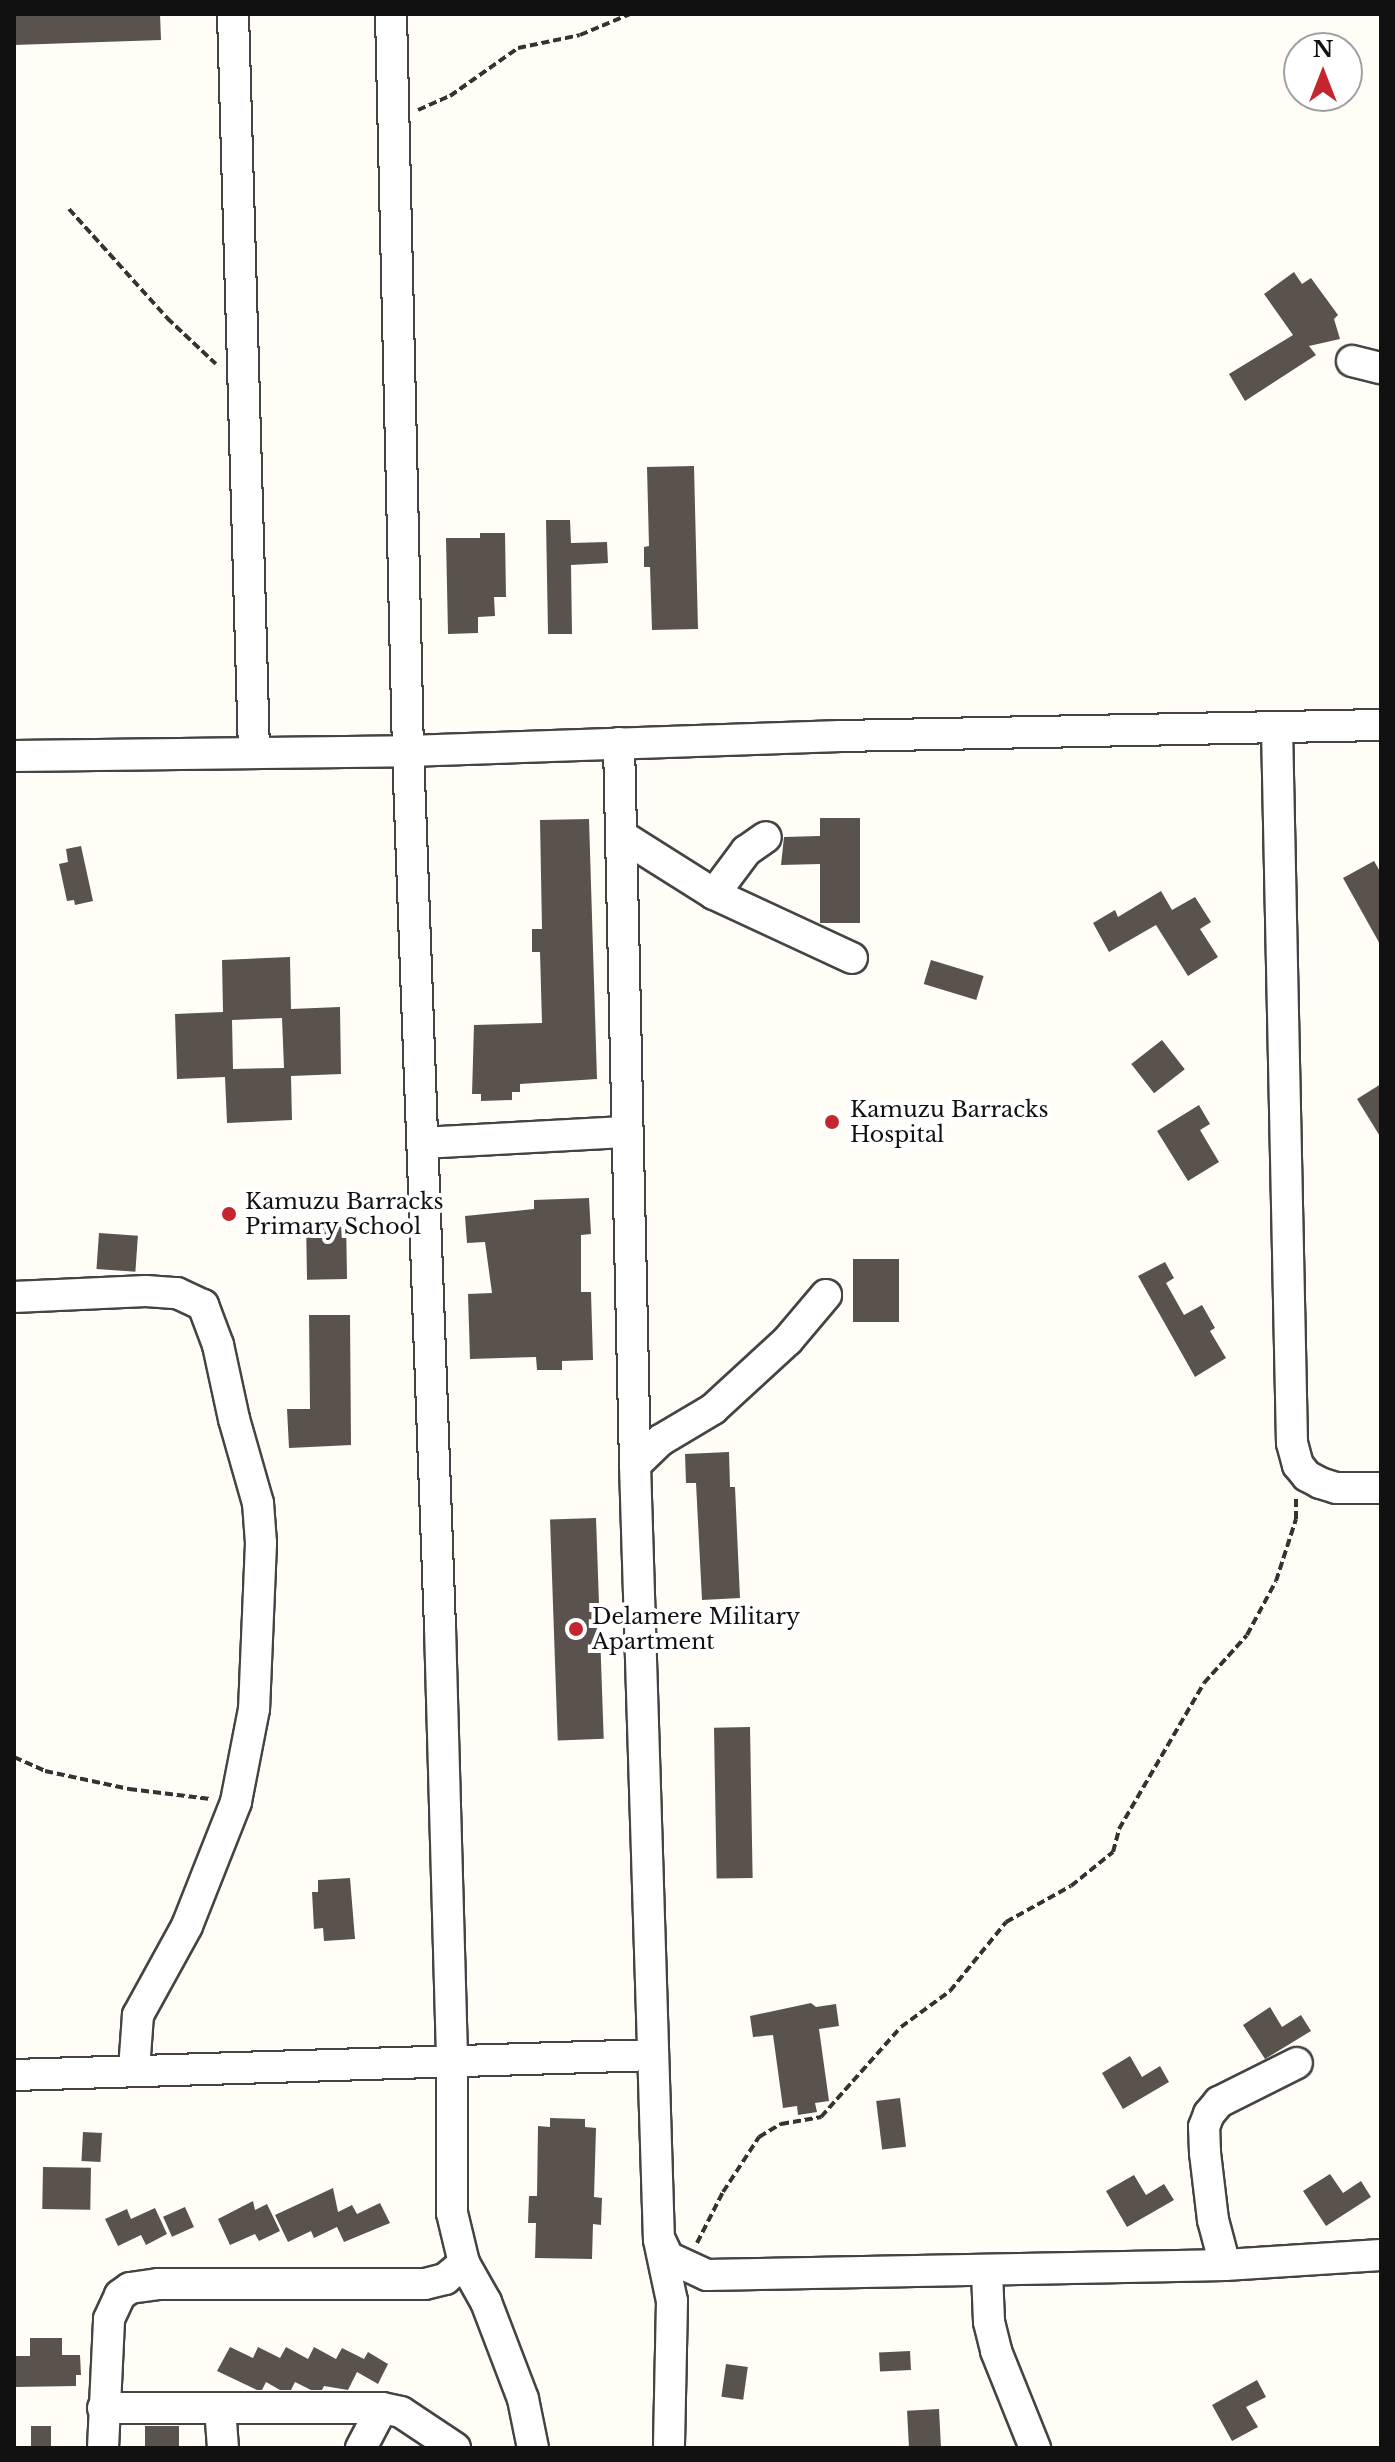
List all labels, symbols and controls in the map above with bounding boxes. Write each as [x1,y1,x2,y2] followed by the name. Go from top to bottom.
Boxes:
[1283,32,1363,112] north arrow
[1313,36,1333,63] text: N
[850,1096,1049,1148] place label: Kamuzu Barracks Hospital
[821,1111,843,1133] marker: Kamuzu Barracks Hospital
[245,1188,444,1240] place label: Kamuzu Barracks Primary School
[220,1205,238,1223] marker: Kamuzu Barracks Primary School
[592,1603,800,1654] place label: Delamere Military Apartment
[567,1620,585,1638] marker: Delamere Military Apartment

